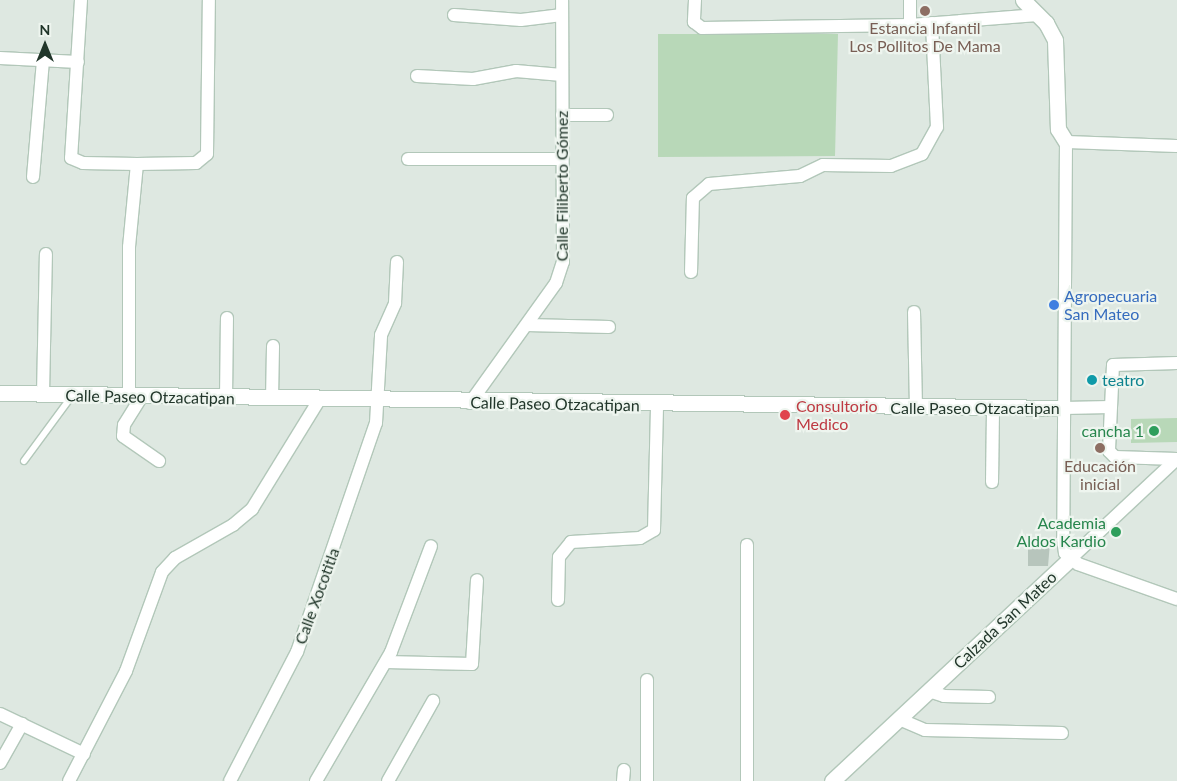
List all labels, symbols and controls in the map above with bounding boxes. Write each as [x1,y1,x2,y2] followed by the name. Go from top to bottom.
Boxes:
[919,5,931,17] marker: Estancia Infantil Los Pollitos De Mama
[849,18,1001,56] place label: Estancia Infantil Los Pollitos De Mama
[20,20,70,70] north arrow
[40,21,50,38] text: N
[552,111,572,261] street label: Calle Filiberto Gómez
[1064,286,1157,324] place label: Agropecuaria San Mateo
[1048,299,1060,311] marker: Agropecuaria San Mateo
[1102,370,1144,390] place label: teatro
[1086,374,1098,386] marker: teatro
[65,386,235,408] street label: Calle Paseo Otzacatipan
[470,393,640,415] street label: Calle Paseo Otzacatipan
[796,396,878,434] place label: Consultorio Medico
[890,398,1060,418] street label: Calle Paseo Otzacatipan
[778,408,792,422] marker: Consultorio Medico
[1082,421,1144,441] place label: cancha 1
[1148,425,1160,437] marker: cancha 1
[1094,442,1106,454] marker: Educación inicial
[1064,456,1136,494] place label: Educación inicial
[1016,513,1106,551] place label: Academia Aldos Kardio
[1110,526,1122,538] marker: Academia Aldos Kardio
[291,545,343,647] street label: Calle Xocotitla
[950,567,1060,673] street label: Calzada San Mateo

